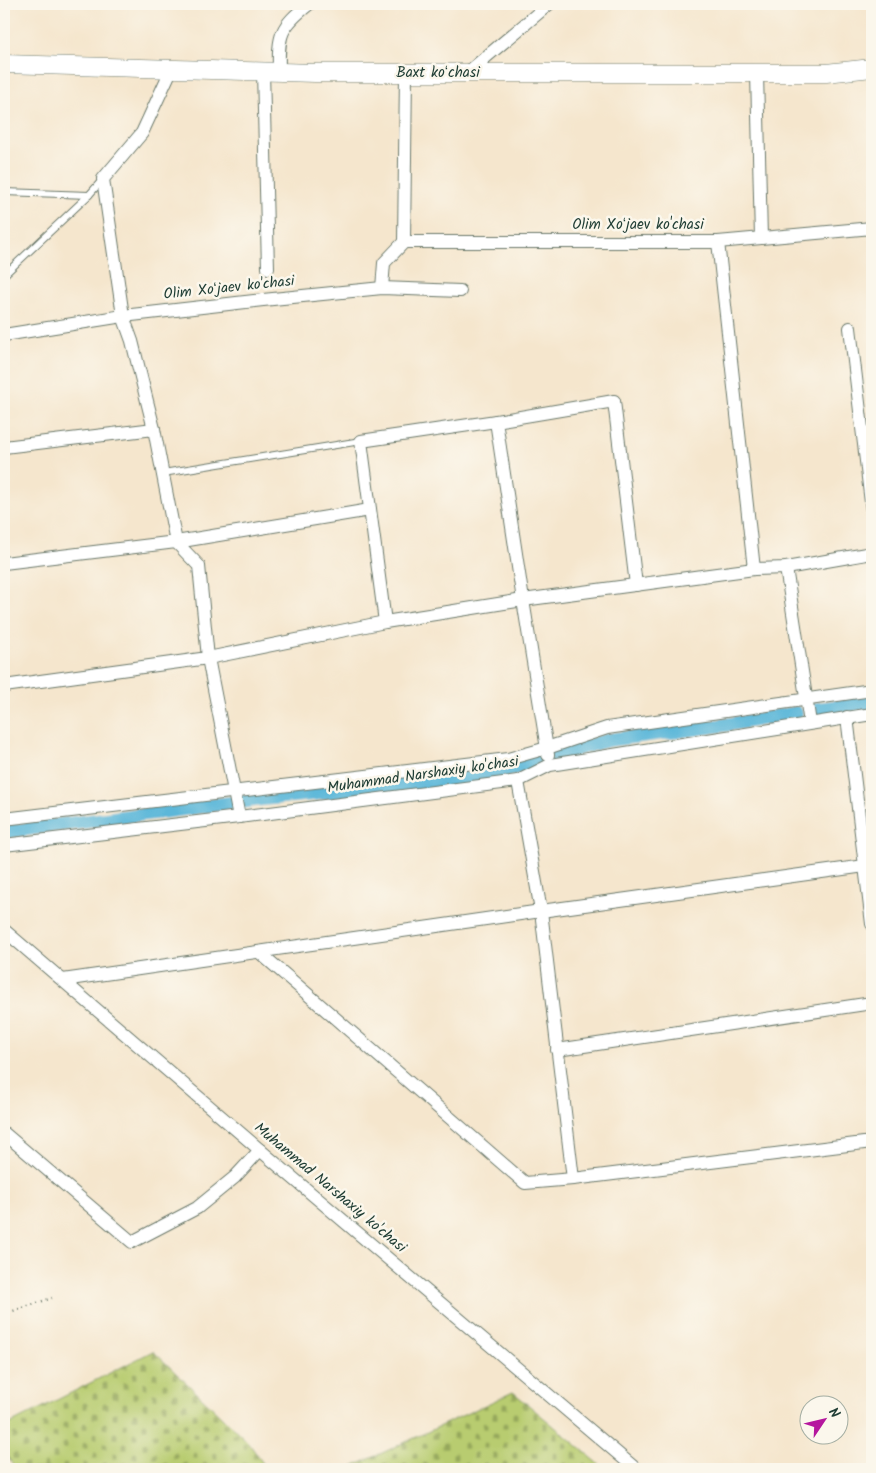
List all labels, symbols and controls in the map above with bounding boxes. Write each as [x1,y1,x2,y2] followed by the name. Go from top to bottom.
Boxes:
[396,61,481,85] street label: Baxt koʻchasi
[572,213,705,237] street label: Olim Xoʻjaev ko'chasi
[162,269,297,307] street label: Olim Xoʻjaev ko'chasi
[326,749,522,800] street label: Muhammad Narshaxiy ko'chasi
[248,1117,413,1260] street label: Muhammad Narshaxiy ko'chasi
[798,1396,848,1446] north arrow
[822,1403,845,1423] text: N

